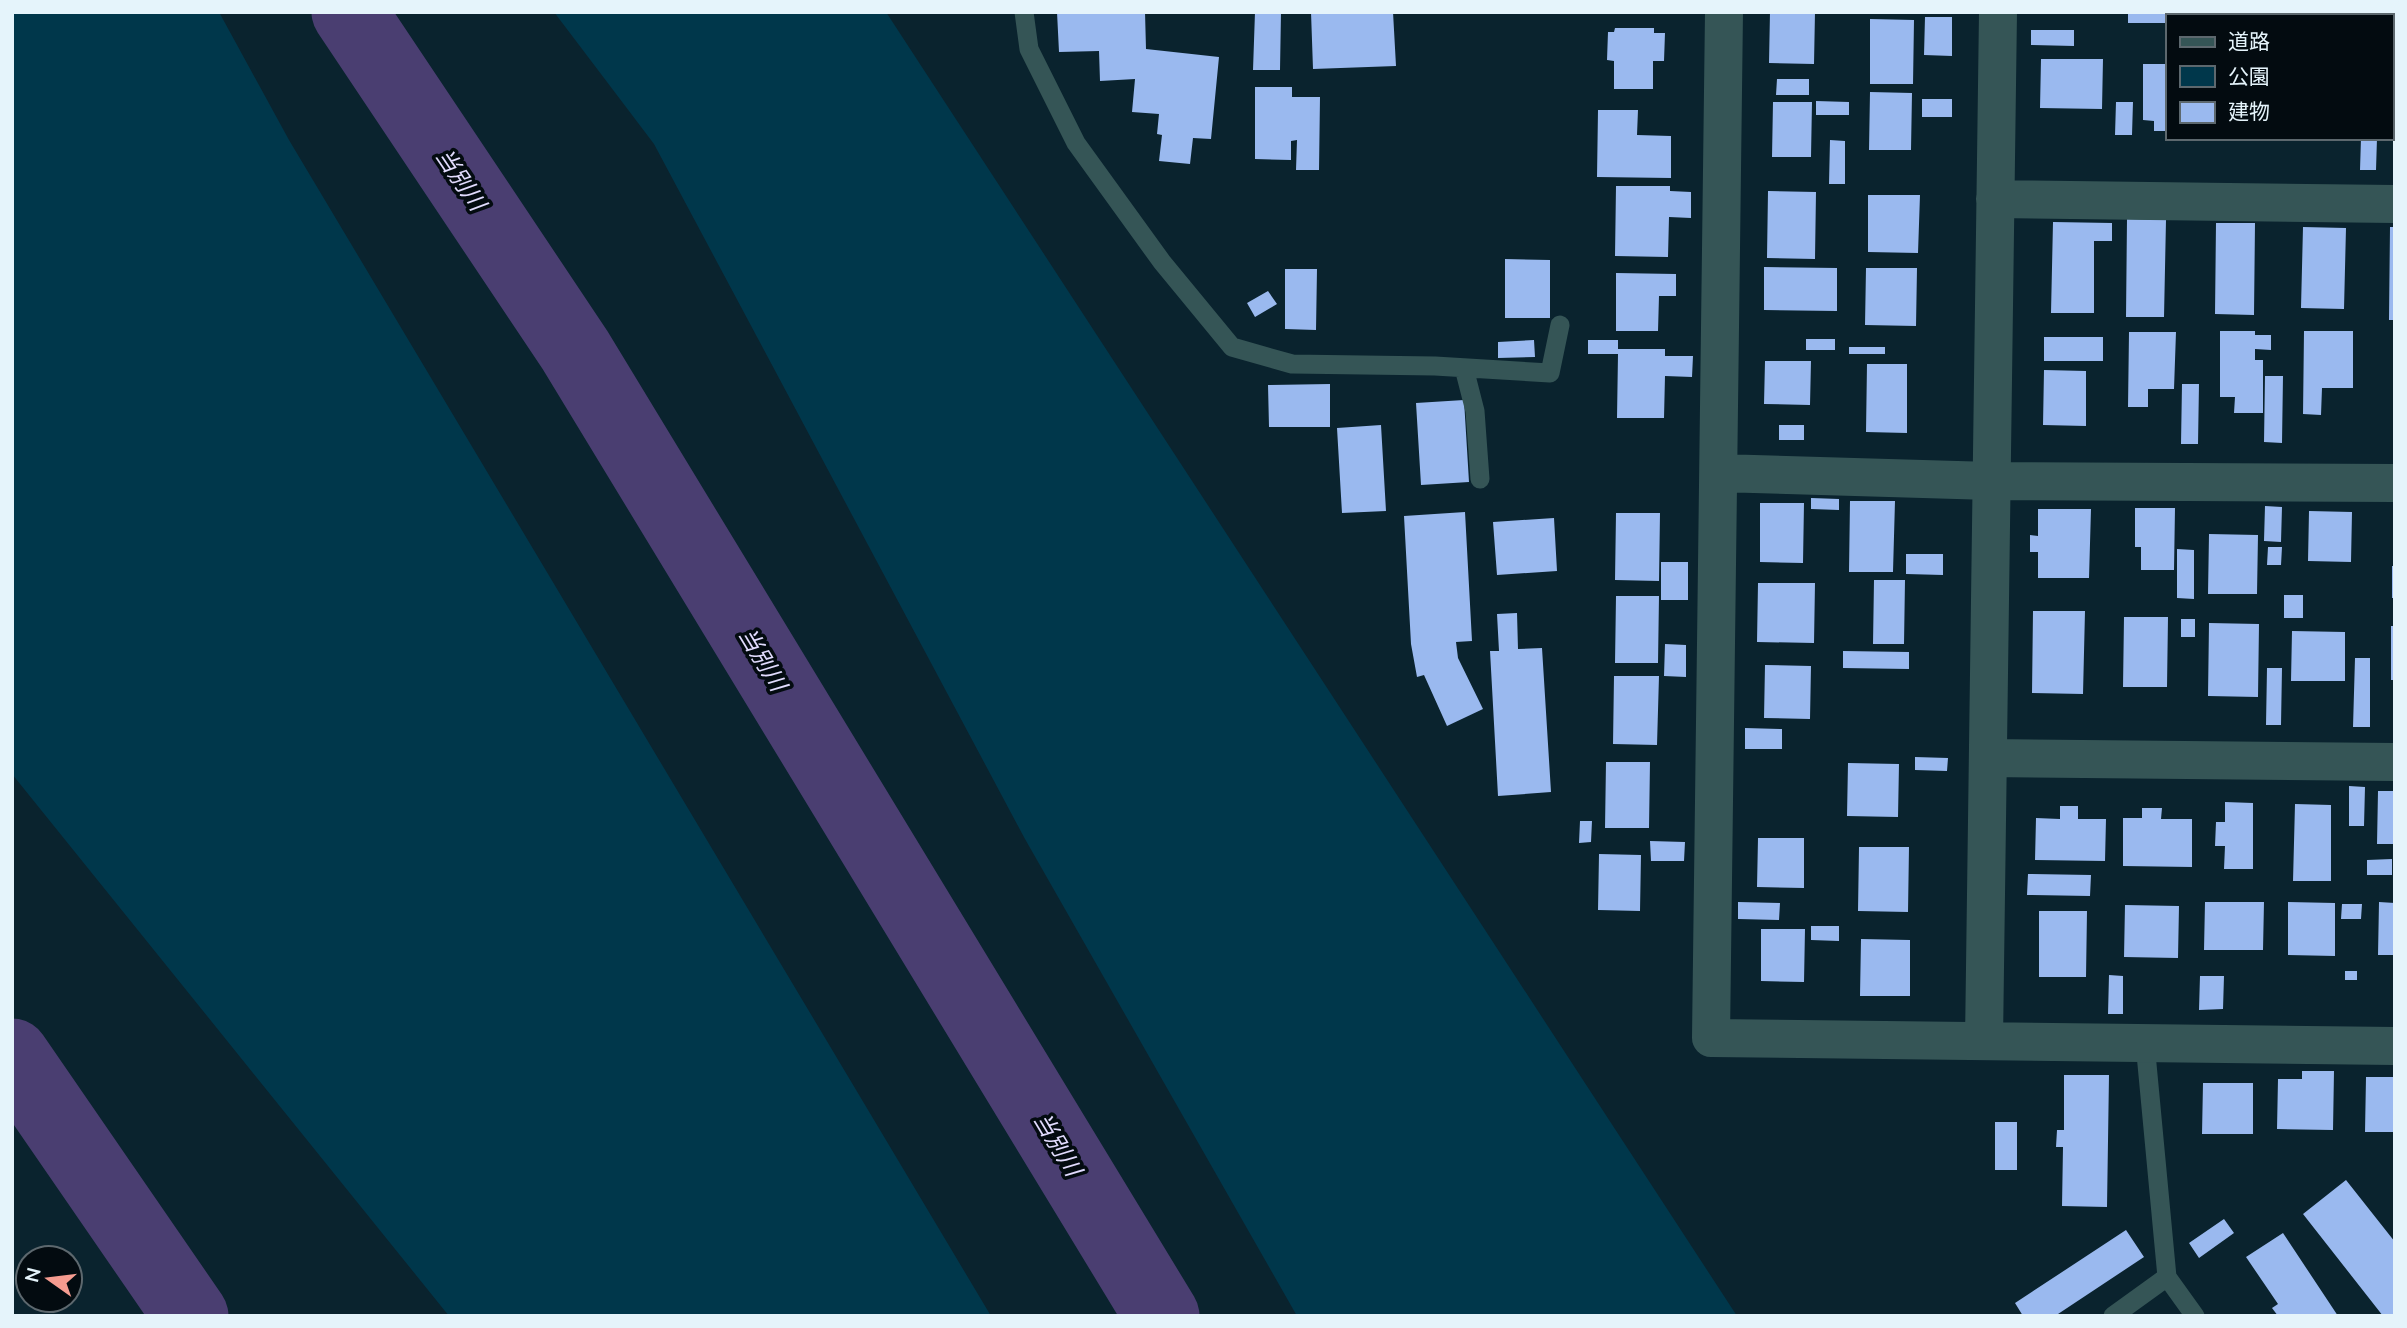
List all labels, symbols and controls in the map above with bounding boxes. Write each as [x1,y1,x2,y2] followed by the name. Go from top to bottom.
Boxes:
[2166,14,2393,140] legend
[2228,28,2270,54] text: 道路
[2228,63,2270,89] text: 公園
[2228,98,2270,124] text: 建物
[430,142,494,218] water label: 当別川
[733,622,795,699] water label: 当別川
[1028,1107,1090,1184] water label: 当別川
[14,1244,84,1314] north arrow
[19,1265,46,1285] text: N

